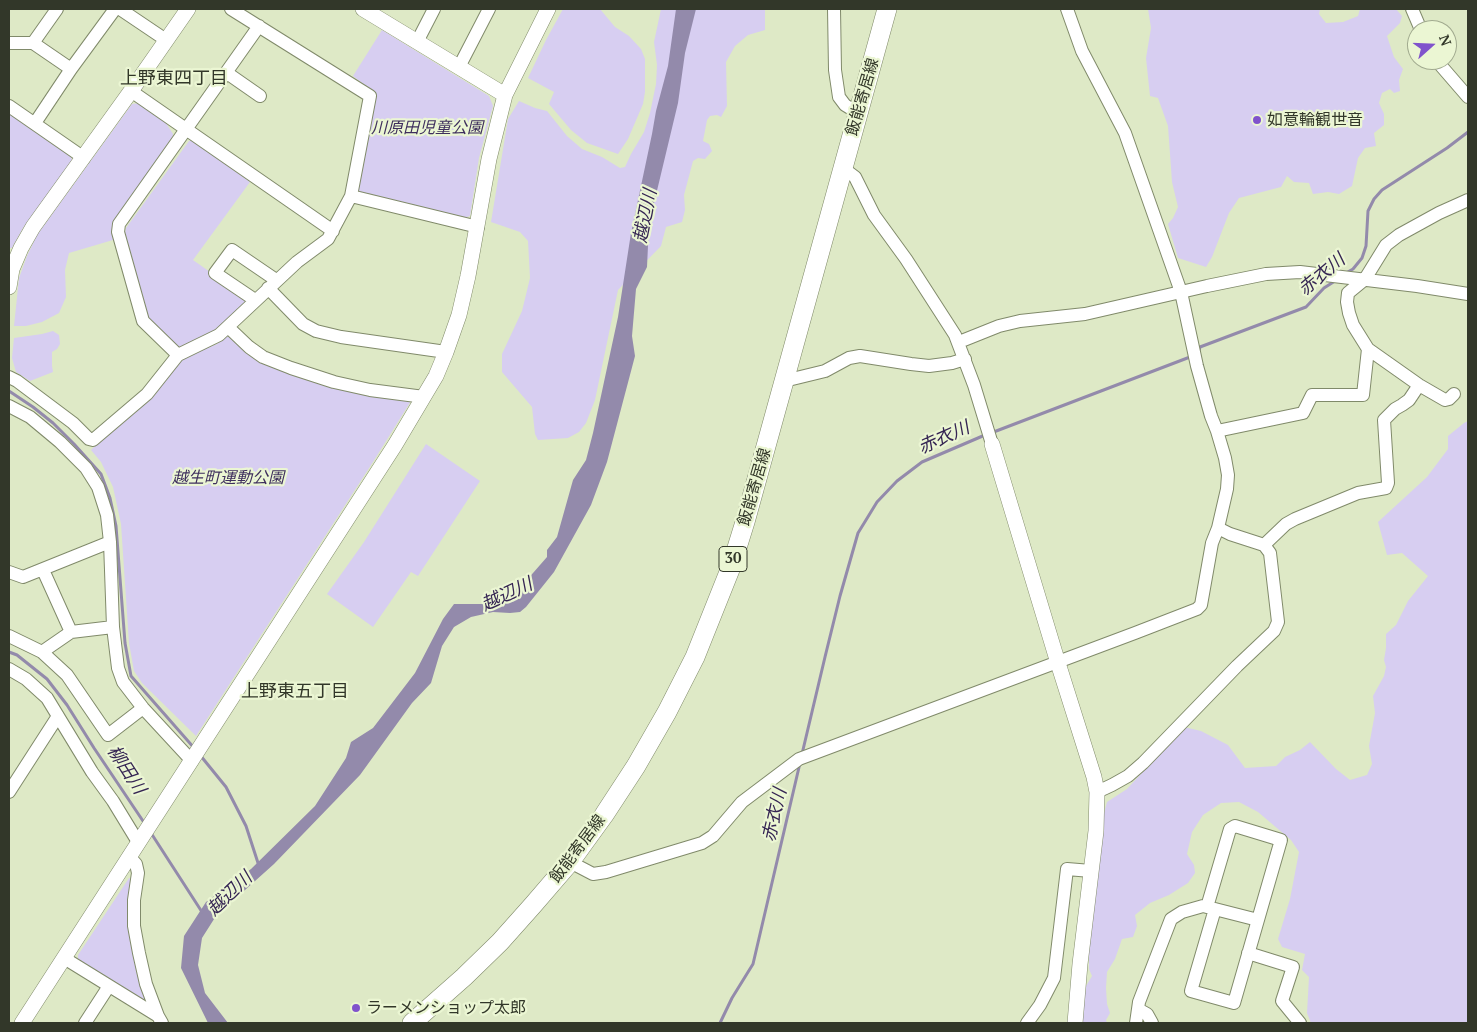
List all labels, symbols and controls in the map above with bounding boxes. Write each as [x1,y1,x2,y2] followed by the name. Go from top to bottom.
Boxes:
[1407,20,1457,70] north arrow
[1435,32,1456,48] text: N
[843,56,883,138] street label: 飯能寄居線
[120,68,228,90] district label: 上野東四丁目
[1267,110,1363,130] place label: 如意輪観世音
[1251,114,1263,126] marker: 如意輪観世音
[371,118,483,138] park label: 川原田児童公園
[630,187,662,245] water label: 越辺川
[1294,249,1350,301] water label: 赤衣川
[915,417,973,459] water label: 赤衣川
[735,446,775,528] street label: 飯能寄居線
[172,468,284,488] park label: 越生町運動公園
[719,546,747,572] road number: 30
[478,574,536,616] water label: 越辺川
[241,681,349,703] district label: 上野東五丁目
[102,741,150,799] water label: 柳田川
[758,786,792,844] water label: 赤衣川
[546,811,610,887] street label: 飯能寄居線
[203,867,257,921] water label: 越辺川
[366,998,526,1018] place label: ラーメンショップ太郎
[350,1002,362,1014] marker: ラーメンショップ太郎

